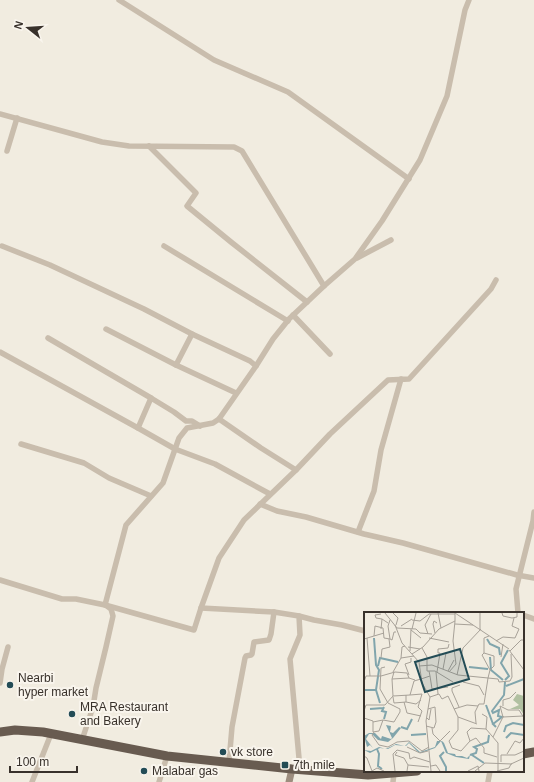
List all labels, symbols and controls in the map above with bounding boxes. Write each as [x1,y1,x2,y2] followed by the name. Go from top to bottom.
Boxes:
[8,8,48,48] north arrow
[12,19,25,31] text: N
[364,612,524,772] inset map
[18,671,89,699] place label: Nearbi hyper market
[5,680,15,690] marker: Nearbi hyper market
[80,700,169,728] place label: MRA Restaurant and Bakery
[67,709,77,719] marker: MRA Restaurant and Bakery
[231,745,273,759] place label: vk store
[218,747,228,757] marker: vk store
[10,748,77,774] scale bar
[16,755,49,769] text: 100 m
[293,758,335,772] place label: 7th mile
[280,760,290,770] marker: 7th mile
[152,764,218,778] place label: Malabar gas
[139,766,149,776] marker: Malabar gas

